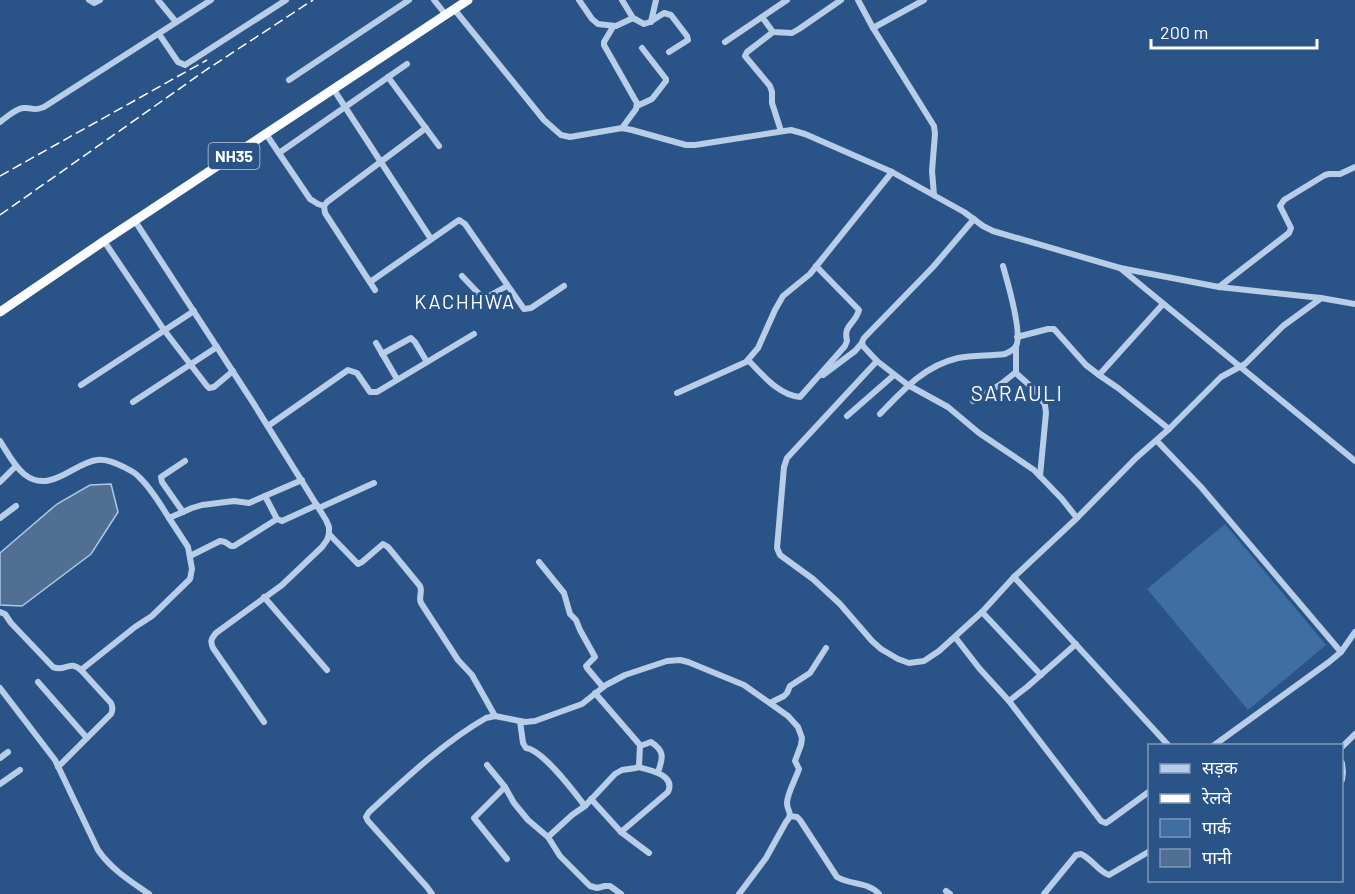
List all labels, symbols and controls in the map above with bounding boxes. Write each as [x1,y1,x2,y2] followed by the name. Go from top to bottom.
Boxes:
[1151,12,1318,50] scale bar
[1160,21,1208,43] text: 200 m
[208,143,260,169] road number: NH35
[414,289,516,313] district label: KACHHWA
[971,380,1063,405] district label: SARAULI
[1148,744,1343,882] legend
[1202,756,1239,778] text: सड़क
[1201,786,1233,808] text: रेलवे
[1202,816,1232,838] text: पार्क
[1202,846,1232,868] text: पानी

